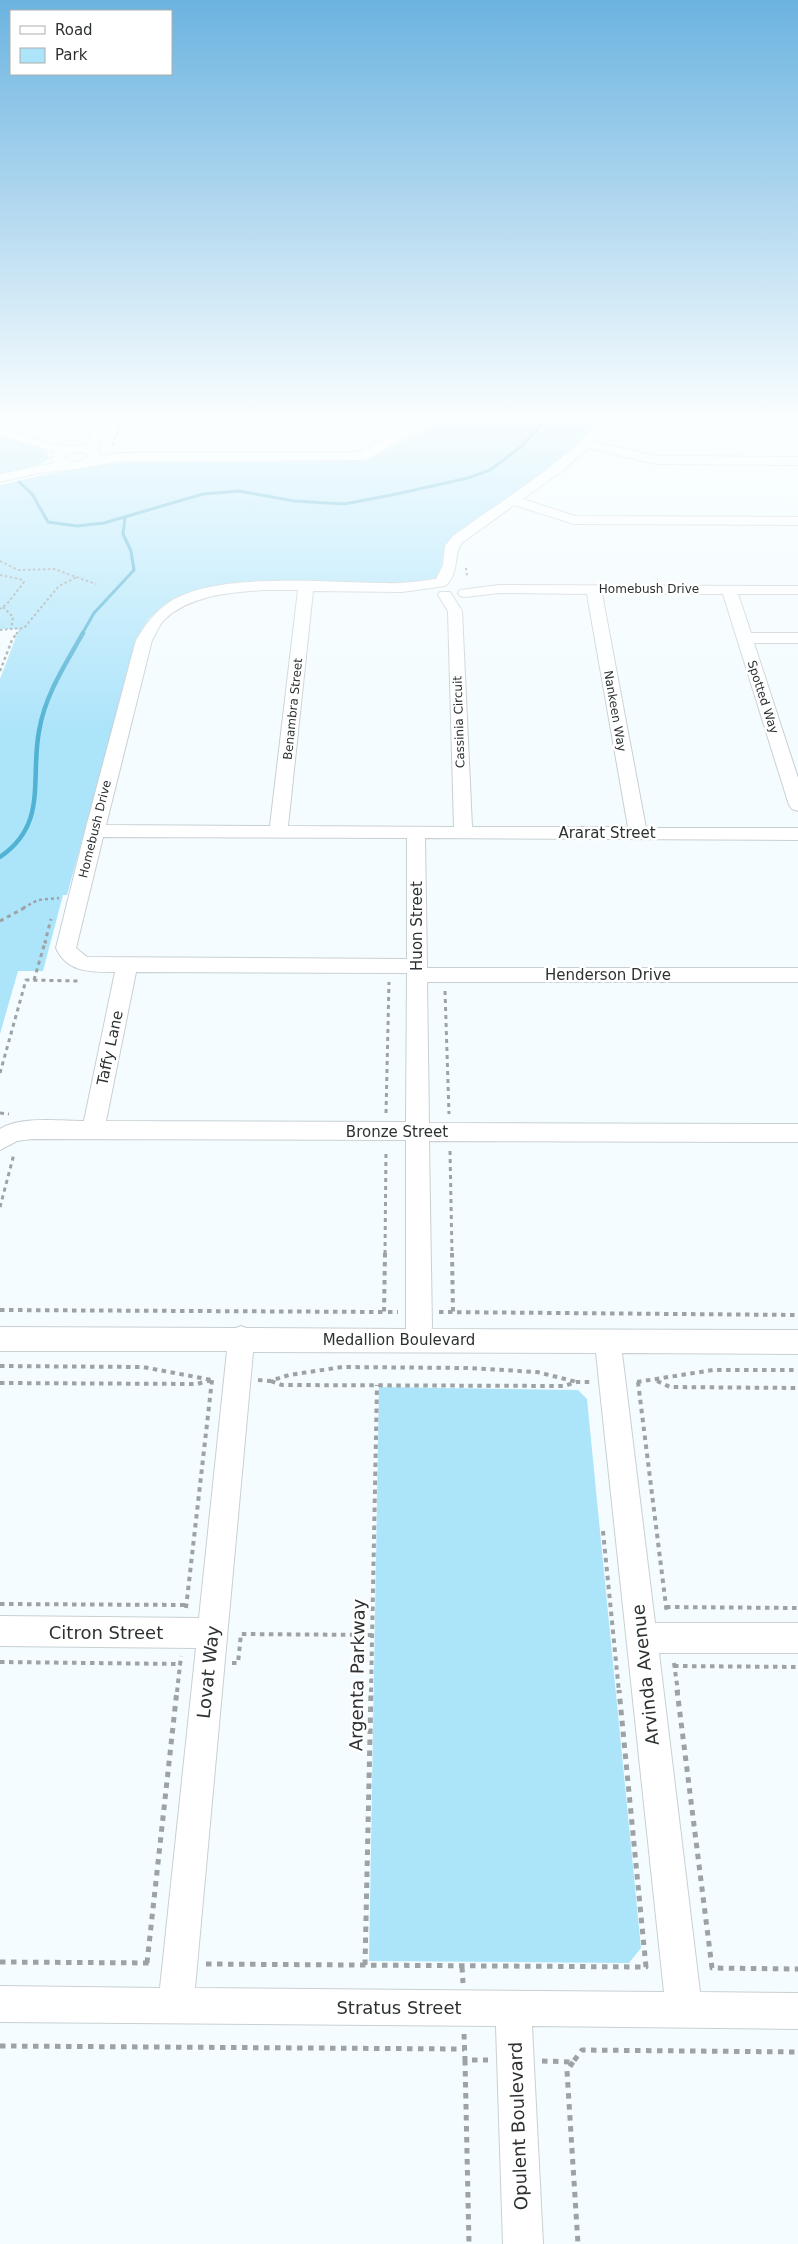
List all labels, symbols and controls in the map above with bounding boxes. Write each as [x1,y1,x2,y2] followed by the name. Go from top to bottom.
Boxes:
[10,10,172,75] legend
[55,21,93,39] text: Road
[55,46,88,64] text: Park
[599,582,699,596] street label: Homebush Drive
[281,657,305,761] street label: Benambra Street
[745,659,781,735] street label: Spotted Way
[601,669,629,753] street label: Nankeen Way
[450,675,468,768] street label: Cassinia Circuit
[76,779,114,879] street label: Homebush Drive
[558,824,656,842] street label: Ararat Street
[408,881,426,971] street label: Huon Street
[545,966,671,984] street label: Henderson Drive
[93,1009,127,1088] street label: Taffy Lane
[346,1123,448,1141] street label: Bronze Street
[323,1331,475,1349] street label: Medallion Boulevard
[345,1598,369,1751] street label: Argenta Parkway
[627,1603,663,1747] street label: Arvinda Avenue
[49,1622,163,1643] street label: Citron Street
[193,1624,223,1720] street label: Lovat Way
[336,1997,462,2018] street label: Stratus Street
[505,2042,531,2210] street label: Opulent Boulevard

